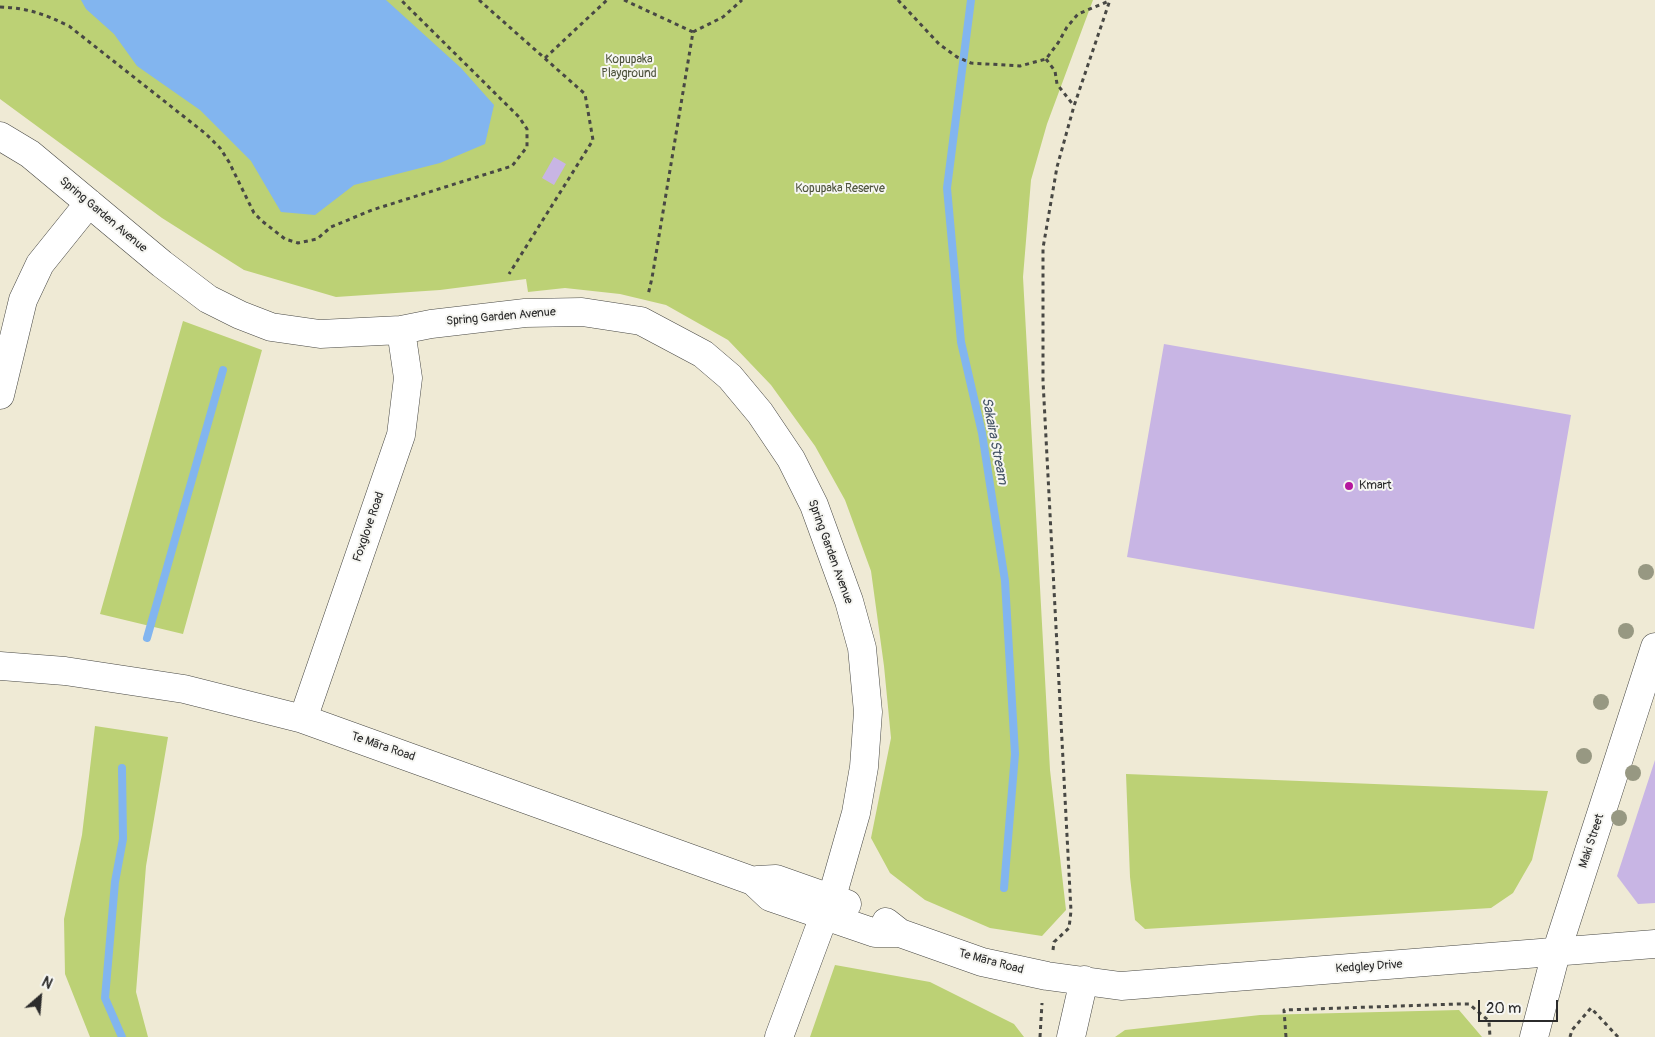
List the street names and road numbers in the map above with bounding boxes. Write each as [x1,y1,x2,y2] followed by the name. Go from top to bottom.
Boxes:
[56,174,150,256] street label: Spring Garden Avenue
[446,305,556,329] street label: Spring Garden Avenue
[350,490,388,564] street label: Foxglove Road
[804,498,856,606] street label: Spring Garden Avenue
[349,729,417,765] street label: Te Māra Road
[1576,812,1608,870] street label: Maki Street
[957,946,1025,978] street label: Te Māra Road
[1335,957,1403,977] street label: Kedgley Drive

